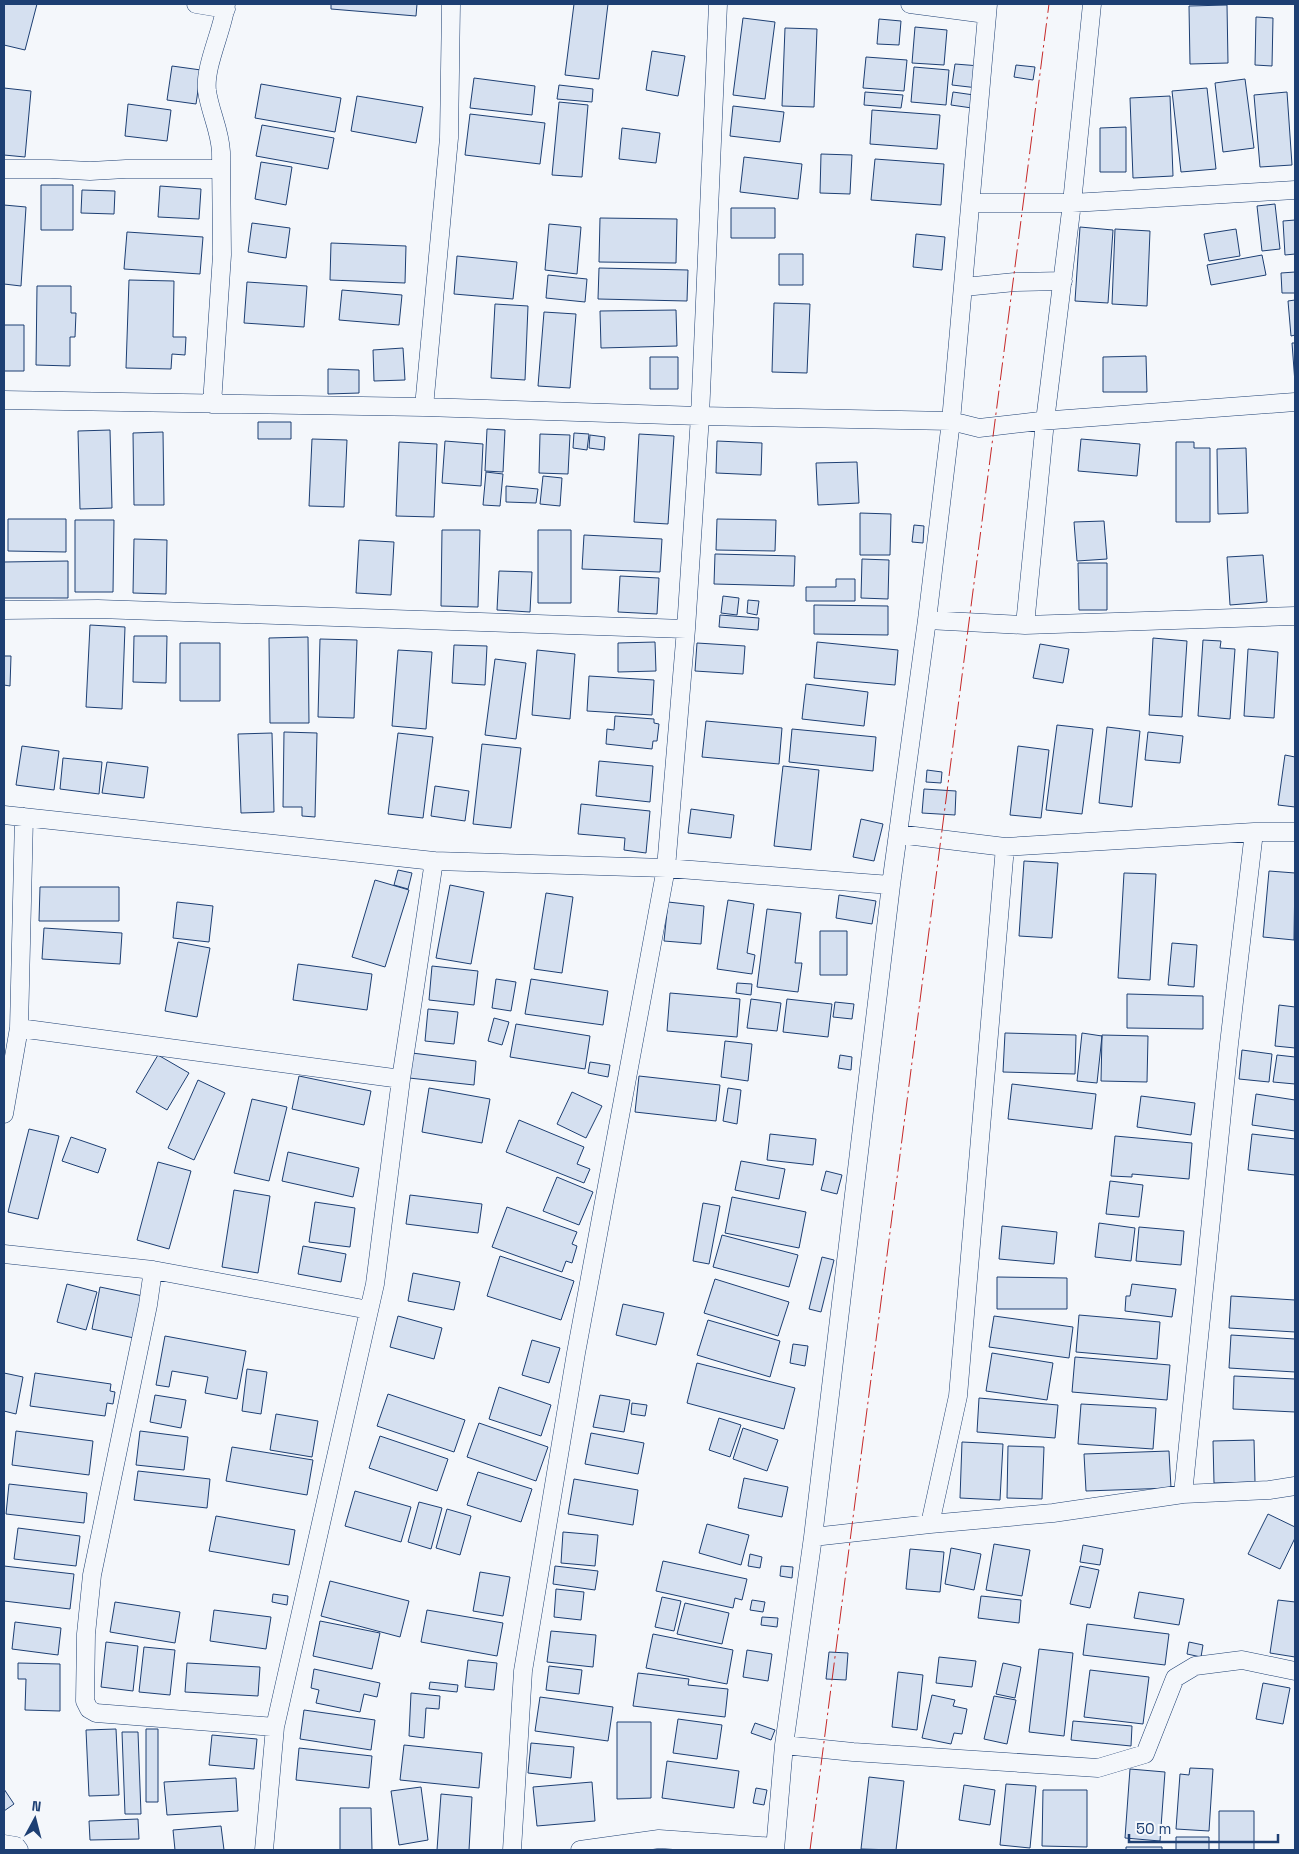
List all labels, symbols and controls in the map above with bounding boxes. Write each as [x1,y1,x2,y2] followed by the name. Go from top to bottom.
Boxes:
[10,1794,60,1844] north arrow
[31,1797,42,1816] text: N
[1129,1812,1278,1844] scale bar
[1136,1819,1171,1838] text: 50 m

